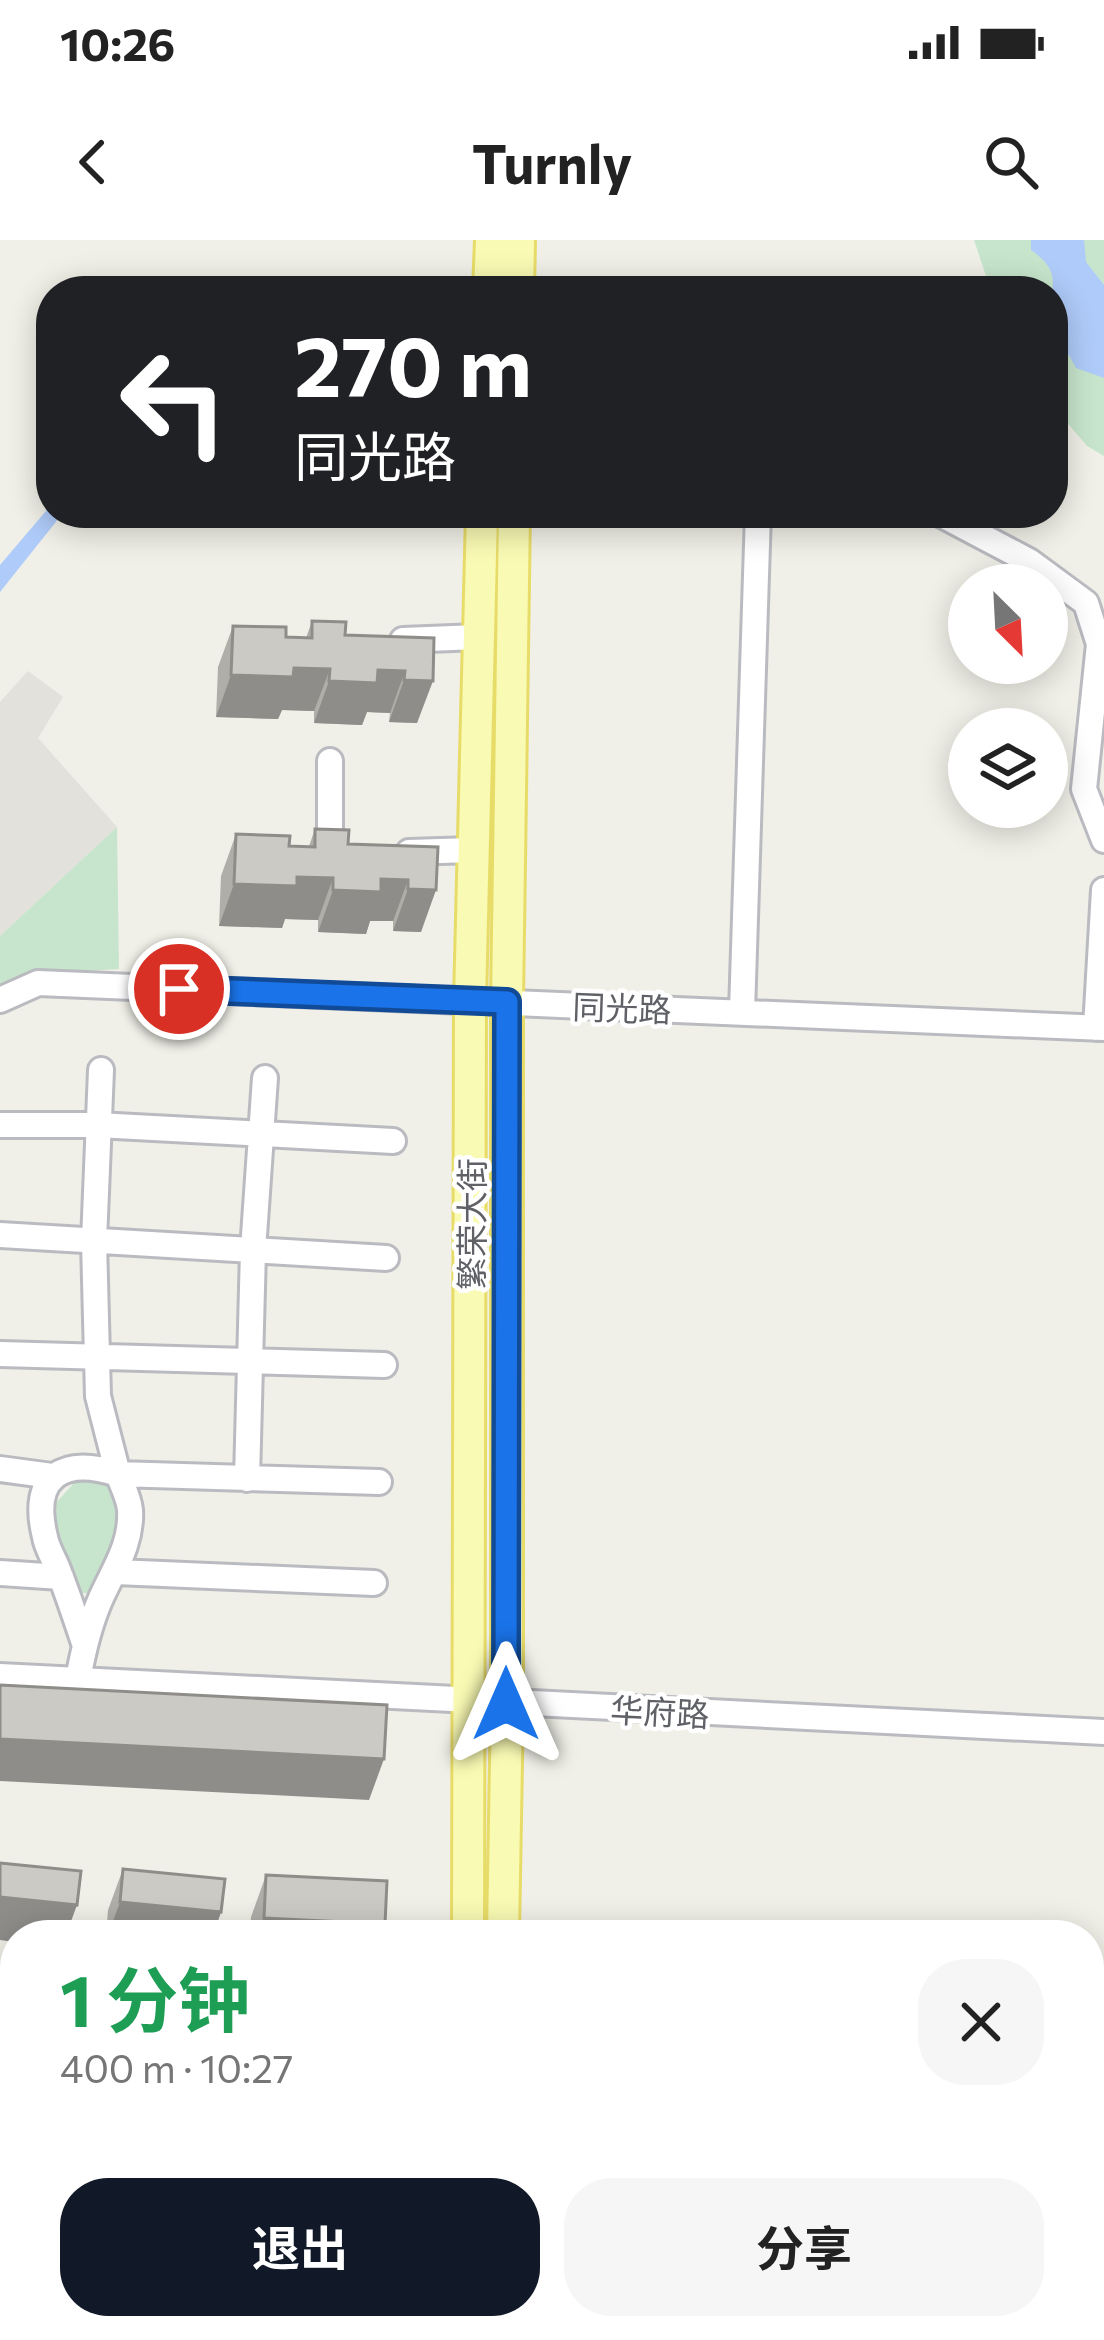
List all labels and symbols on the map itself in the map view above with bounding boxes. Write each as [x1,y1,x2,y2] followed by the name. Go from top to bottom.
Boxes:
[948,564,1068,684] north arrow
[128,938,230,1040] pin
[572,985,672,1029] street label: 同光路
[450,1158,491,1290] street label: 繁荣大街
[443,1641,569,1767] position arrow
[609,1688,711,1734] street label: 华府路

